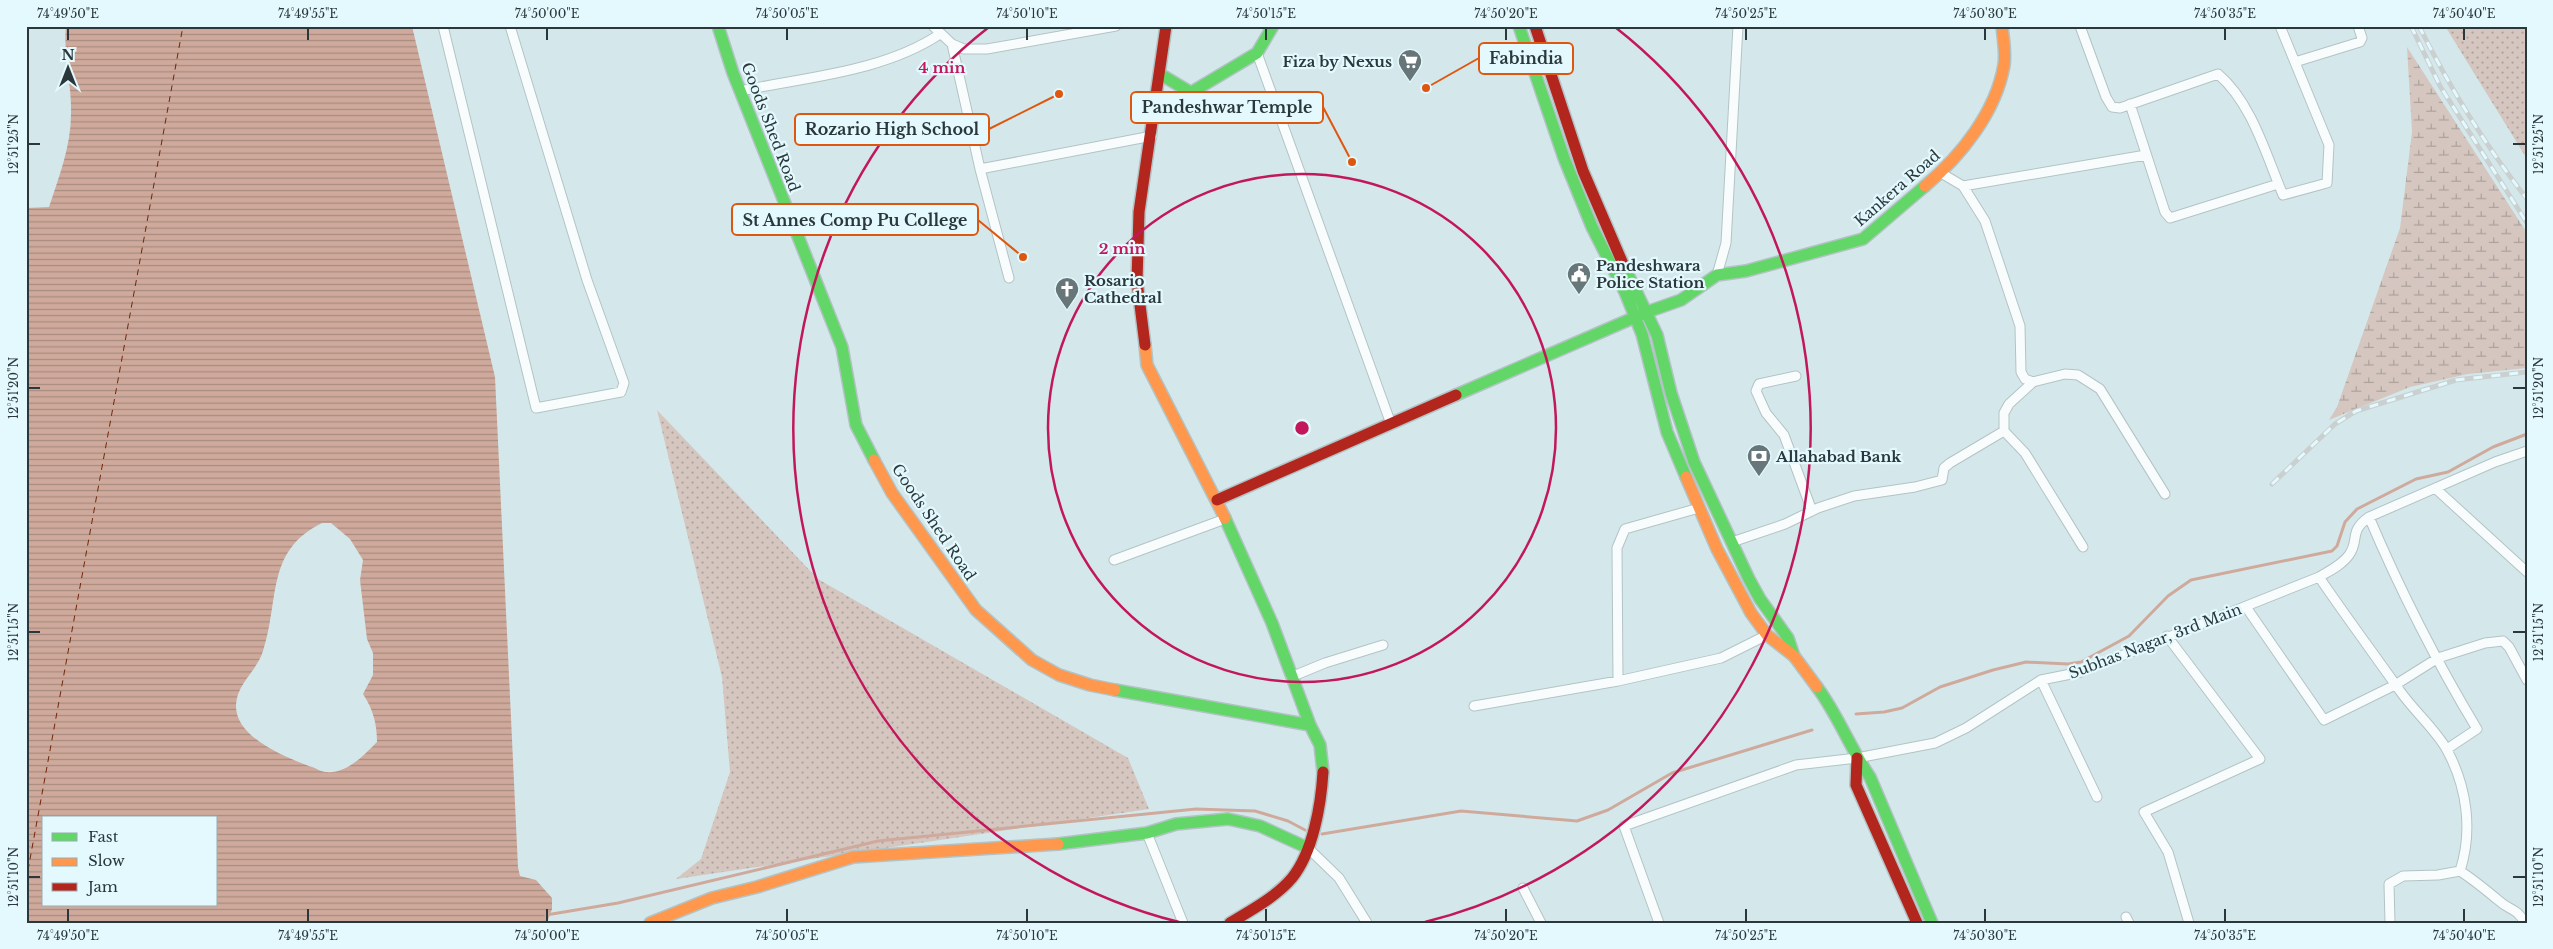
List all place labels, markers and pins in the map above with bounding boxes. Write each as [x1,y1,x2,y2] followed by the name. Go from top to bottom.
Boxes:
[1479,43,1573,74] callout: Fabindia
[1397,48,1423,82] supermarket icon: Fiza by Nexus
[1282,52,1392,71] place label: Fiza by Nexus
[1131,92,1323,123] callout: Pandeshwar Temple
[795,114,989,145] callout: Rozario High School
[732,204,978,235] callout: St Annes Comp Pu College
[1596,256,1704,292] place label: Pandeshwara Police Station
[1566,261,1592,295] public building icon: Pandeshwara Police Station
[1084,271,1163,307] place label: Rosario Cathedral
[1054,276,1080,310] church icon: Rosario Cathedral
[1293,419,1311,437] centre of rings
[1746,443,1772,477] bank icon: Allahabad Bank
[1775,447,1902,466] place label: Allahabad Bank

